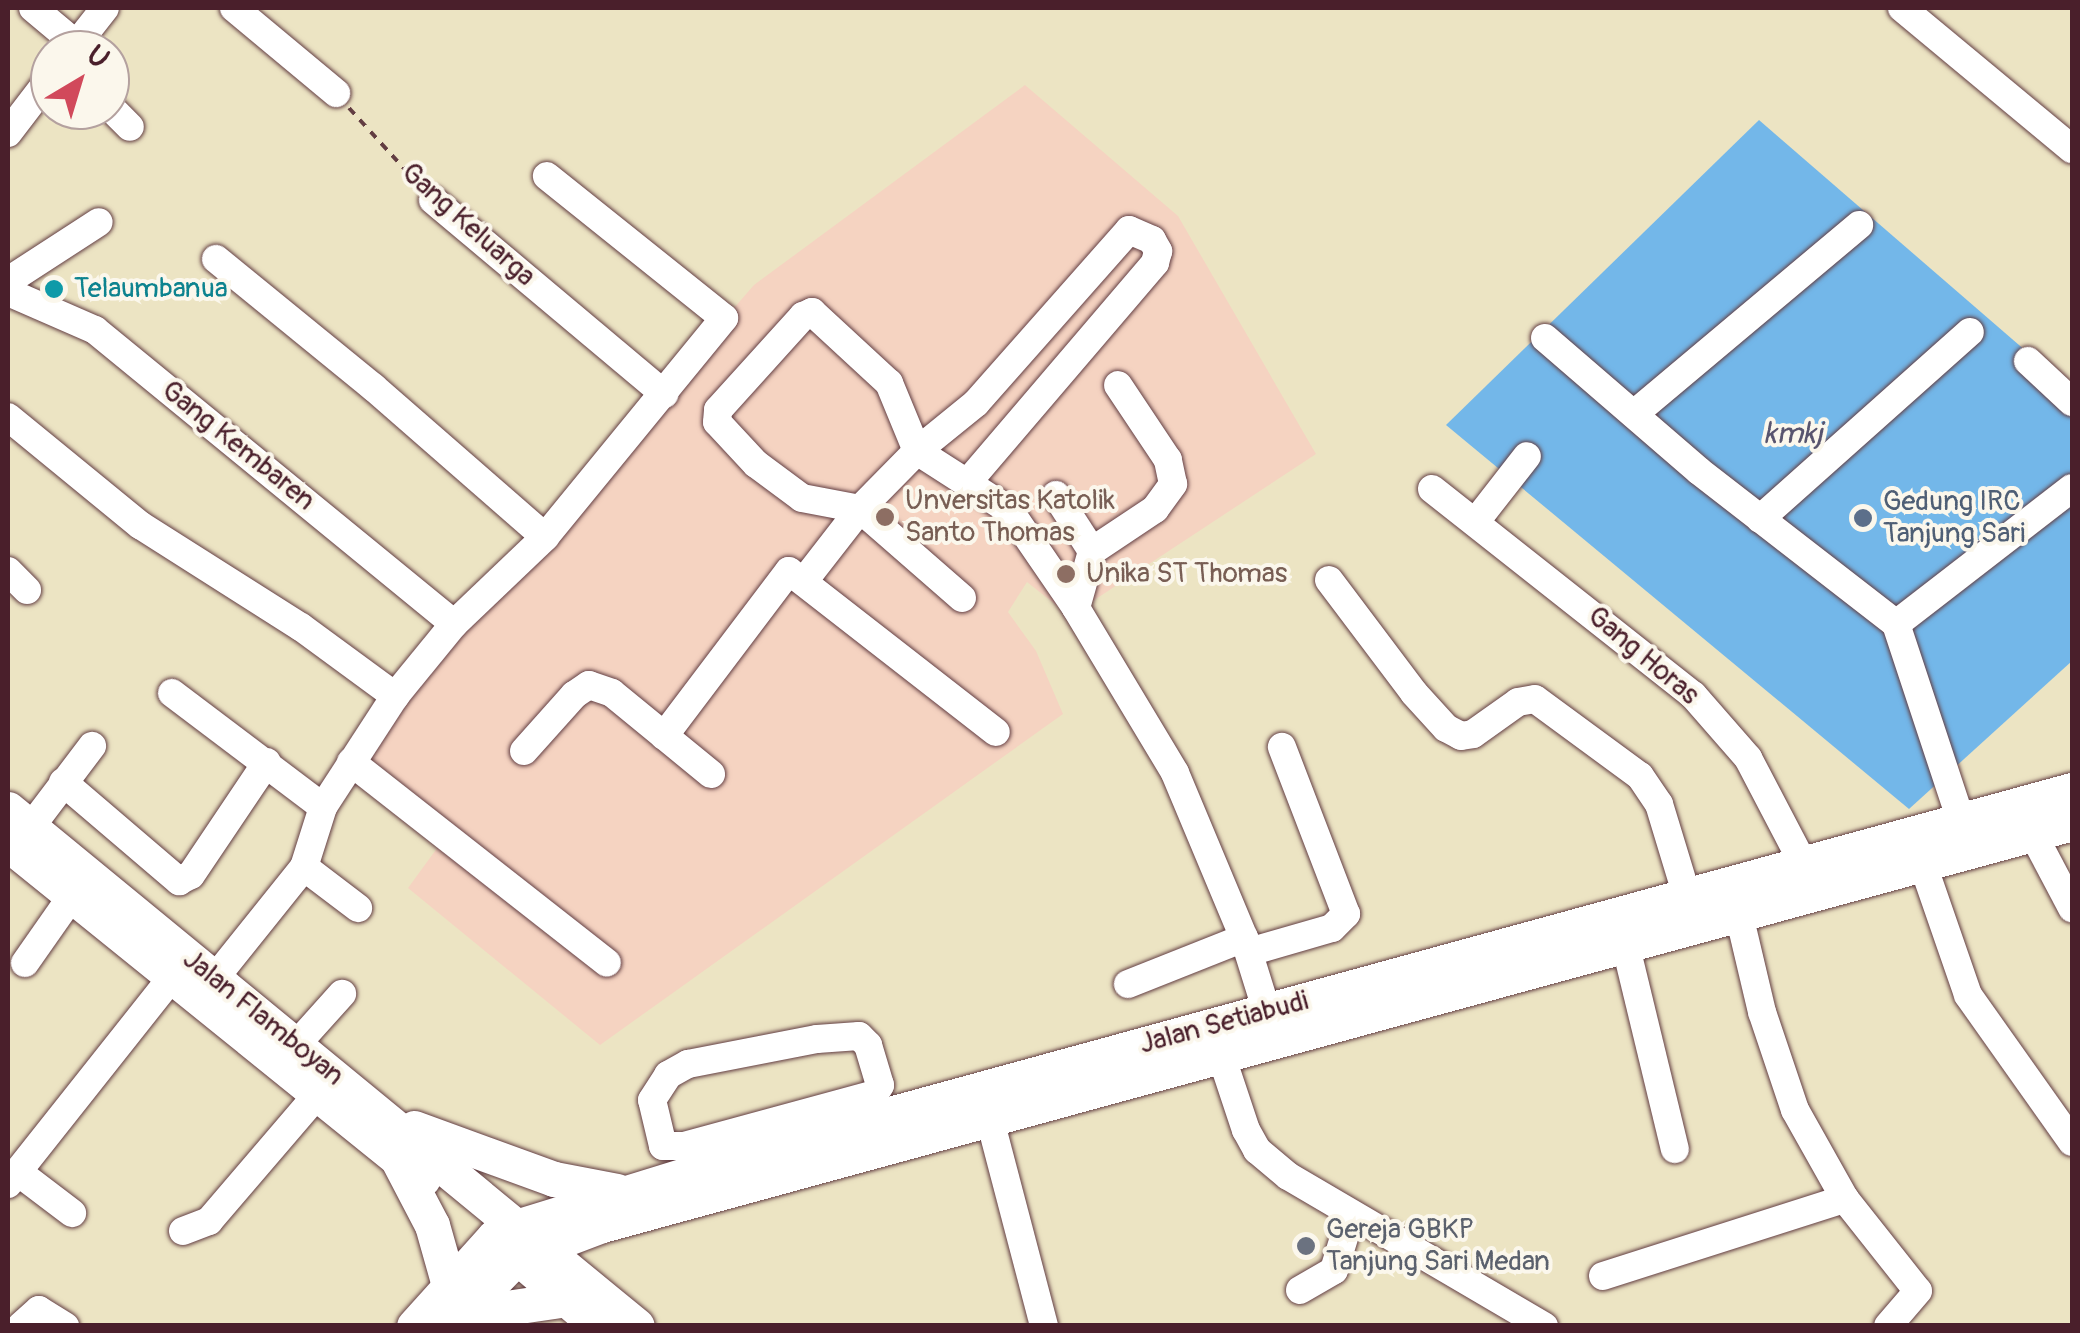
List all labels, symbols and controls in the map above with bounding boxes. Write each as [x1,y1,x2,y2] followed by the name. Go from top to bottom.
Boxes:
[30,30,130,130] north arrow
[79,38,116,77] text: U
[394,156,542,294] street label: Gang Keluarga
[74,272,228,306] place label: Telaumbanua
[43,278,65,300] marker: Telaumbanua
[155,374,321,518] street label: Gang Kembaren
[1764,416,1822,452] water label: kmkj
[905,484,1115,550] place label: Unversitas Katolik Santo Thomas
[1883,485,2025,551] place label: Gedung IRC Tanjung Sari
[874,506,896,528] marker: Unversitas Katolik Santo Thomas
[1852,507,1874,529] marker: Gedung IRC Tanjung Sari
[1086,557,1287,591] place label: Unika ST Thomas
[1055,563,1077,585] marker: Unika ST Thomas
[1580,600,1706,712] street label: Gang Horas
[176,943,350,1093] street label: Jalan Flamboyan
[1136,984,1312,1062] street label: Jalan Setiabudi
[1326,1213,1550,1279] place label: Gereja GBKP Tanjung Sari Medan
[1295,1235,1317,1257] marker: Gereja GBKP Tanjung Sari Medan

